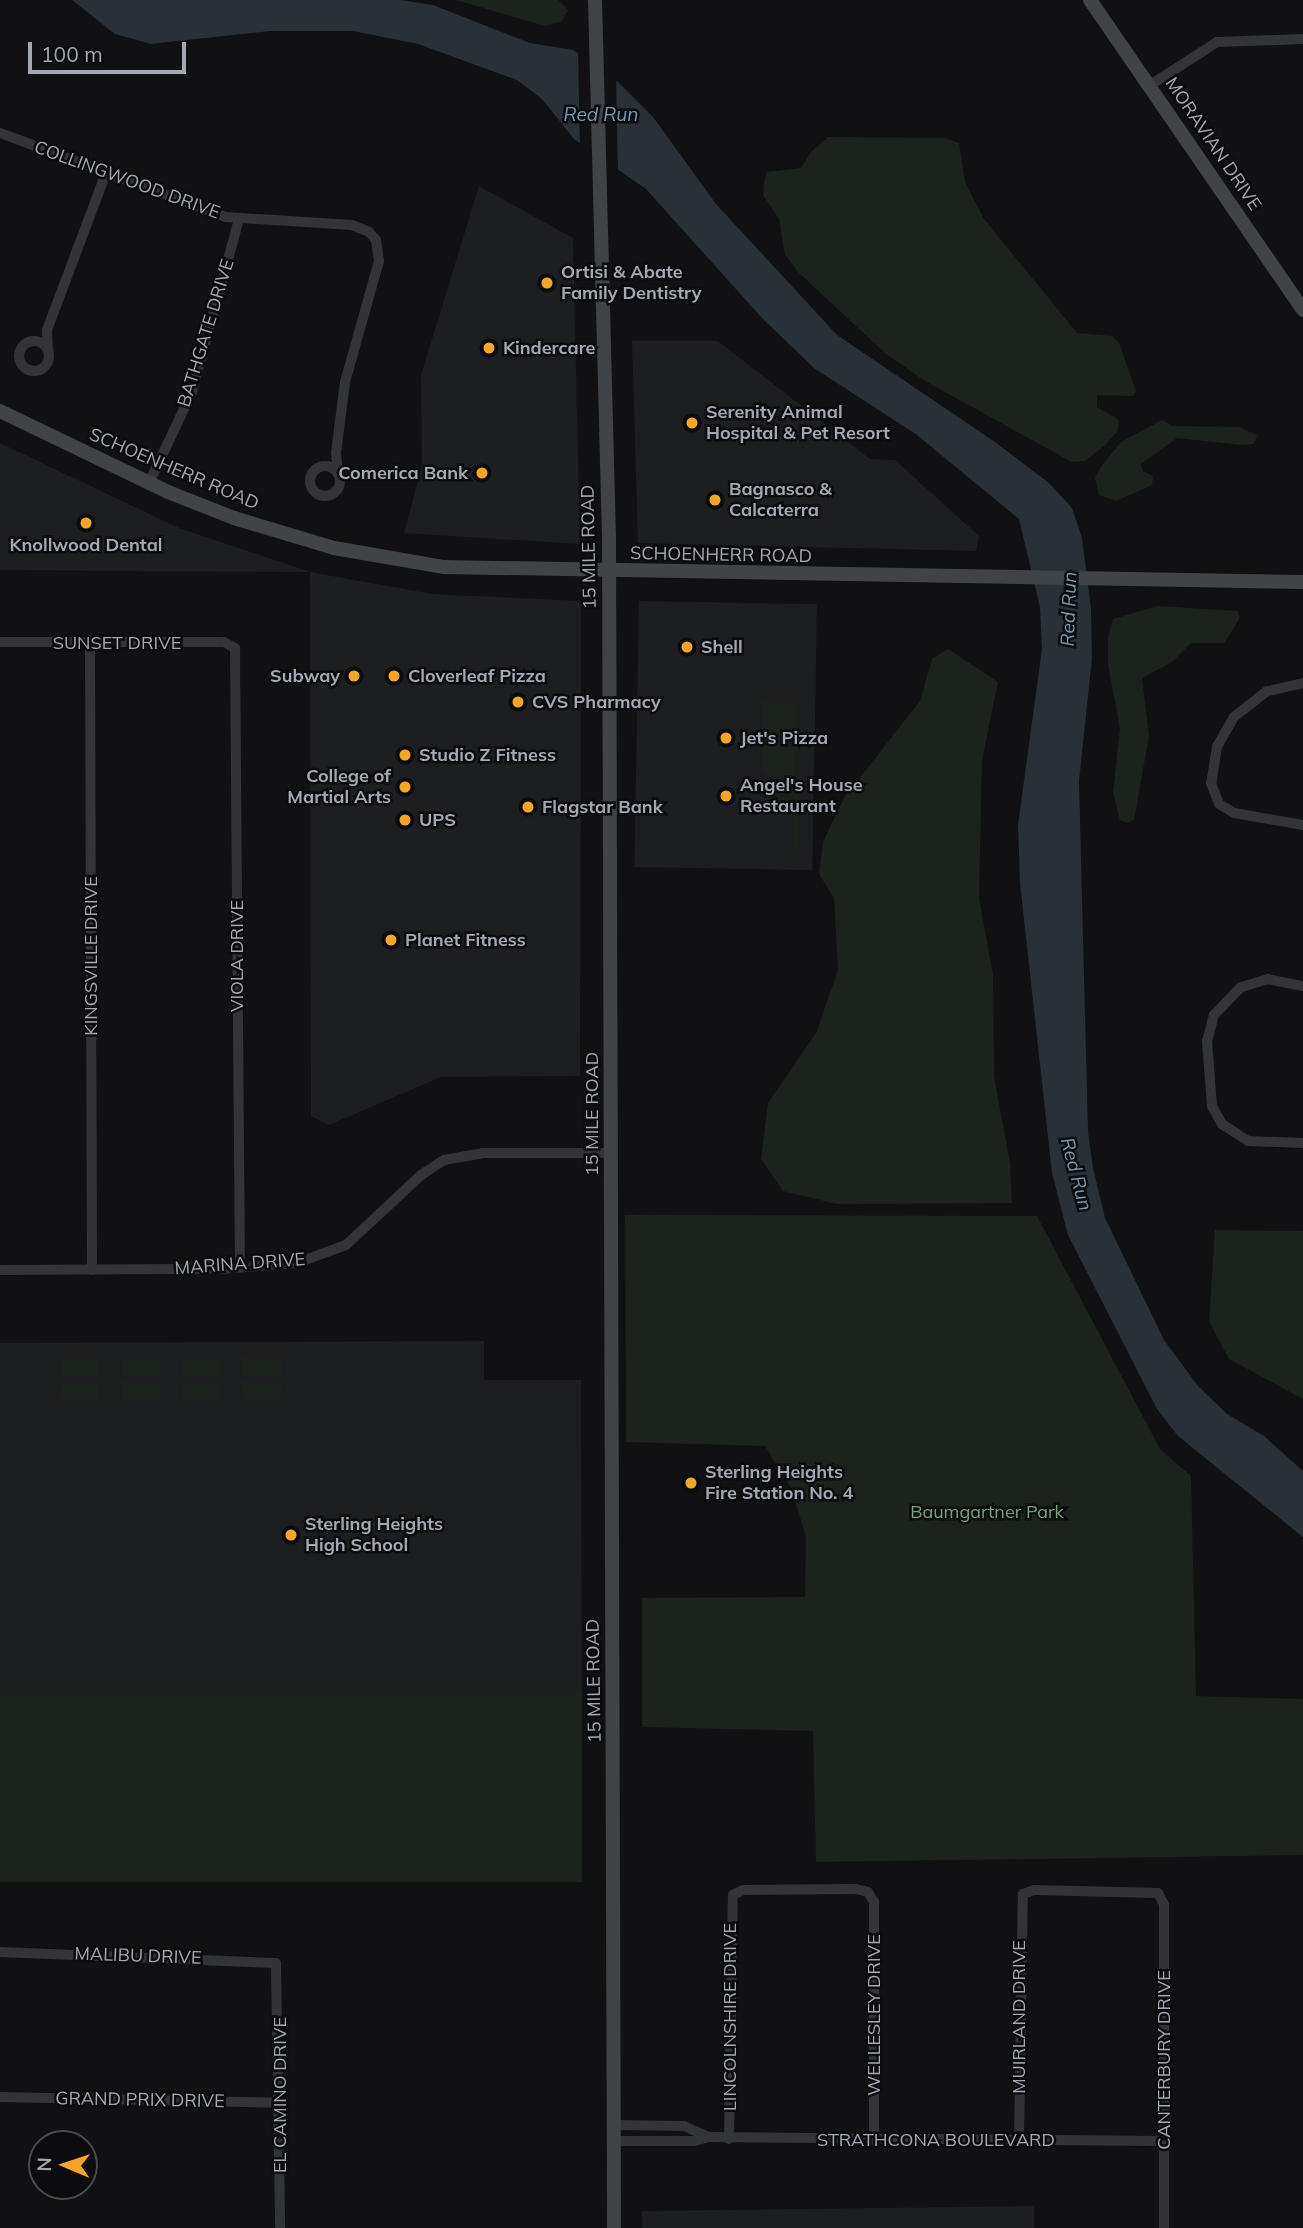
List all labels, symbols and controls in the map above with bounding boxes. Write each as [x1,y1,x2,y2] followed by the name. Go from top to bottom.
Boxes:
[32,28,189,72] scale bar
[41,41,103,67] text: 100 m
[1160,73,1266,215] street label: MORAVIAN DRIVE
[564,104,638,126] water label: Red Run
[31,136,223,224] street label: COLLINGWOOD DRIVE
[173,256,239,410] street label: BATHGATE DRIVE
[561,262,701,304] place label: Ortisi & Abate Family Dentistry
[539,275,555,291] marker: Ortisi & Abate Family Dentistry
[503,337,595,359] place label: Kindercare
[481,340,497,356] marker: Kindercare
[706,402,890,444] place label: Serenity Animal Hospital & Pet Resort
[684,415,700,431] marker: Serenity Animal Hospital & Pet Resort
[86,424,262,514] street label: SCHOENHERR ROAD
[338,462,468,484] place label: Comerica Bank
[474,465,490,481] marker: Comerica Bank
[729,479,832,522] place label: Bagnasco & Calcaterra
[577,485,601,609] street label: 15 MILE ROAD
[707,492,723,508] marker: Bagnasco & Calcaterra
[78,515,94,531] marker: Knollwood Dental
[9,534,163,556] place label: Knollwood Dental
[630,543,812,567] street label: SCHOENHERR ROAD
[1056,571,1082,647] water label: Red Run
[53,632,181,654] street label: SUNSET DRIVE
[701,636,743,658] place label: Shell
[679,639,695,655] marker: Shell
[270,665,340,687] place label: Subway
[408,665,546,687] place label: Cloverleaf Pizza
[346,668,362,684] marker: Subway
[386,668,402,684] marker: Cloverleaf Pizza
[532,691,661,713] place label: CVS Pharmacy
[510,694,526,710] marker: CVS Pharmacy
[740,727,828,749] place label: Jet's Pizza
[718,730,734,746] marker: Jet's Pizza
[419,744,556,766] place label: Studio Z Fitness
[397,747,413,763] marker: Studio Z Fitness
[287,766,391,808] place label: College of Martial Arts
[740,775,863,818] place label: Angel's House Restaurant
[397,779,413,795] marker: College of Martial Arts
[718,788,734,804] marker: Angel's House Restaurant
[542,796,663,818] place label: Flagstar Bank
[520,799,536,815] marker: Flagstar Bank
[419,809,456,831] place label: UPS
[397,812,413,828] marker: UPS
[80,876,102,1036] street label: KINGSVILLE DRIVE
[226,900,248,1012] street label: VIOLA DRIVE
[405,929,526,951] place label: Planet Fitness
[383,932,399,948] marker: Planet Fitness
[581,1052,603,1176] street label: 15 MILE ROAD
[1055,1135,1097,1213] water label: Red Run
[174,1249,306,1279] street label: MARINA DRIVE
[705,1462,853,1504] place label: Sterling Heights Fire Station No. 4
[683,1475,699,1491] marker: Sterling Heights Fire Station No. 4
[910,1501,1064,1523] park label: Baumgartner Park
[305,1514,443,1556] place label: Sterling Heights High School
[283,1527,299,1543] marker: Sterling Heights High School
[582,1619,606,1743] street label: 15 MILE ROAD
[719,1923,741,2111] street label: LINCOLNSHIRE DRIVE
[863,1934,885,2096] street label: WELLESLEY DRIVE
[1008,1940,1030,2094] street label: MUIRLAND DRIVE
[74,1943,202,1969] street label: MALIBU DRIVE
[1153,1970,1175,2150] street label: CANTERBURY DRIVE
[269,2017,291,2173] street label: EL CAMINO DRIVE
[55,2088,225,2112] street label: GRAND PRIX DRIVE
[817,2129,1055,2151] street label: STRATHCONA BOULEVARD
[28,2130,98,2200] north arrow
[32,2157,56,2172] text: N

